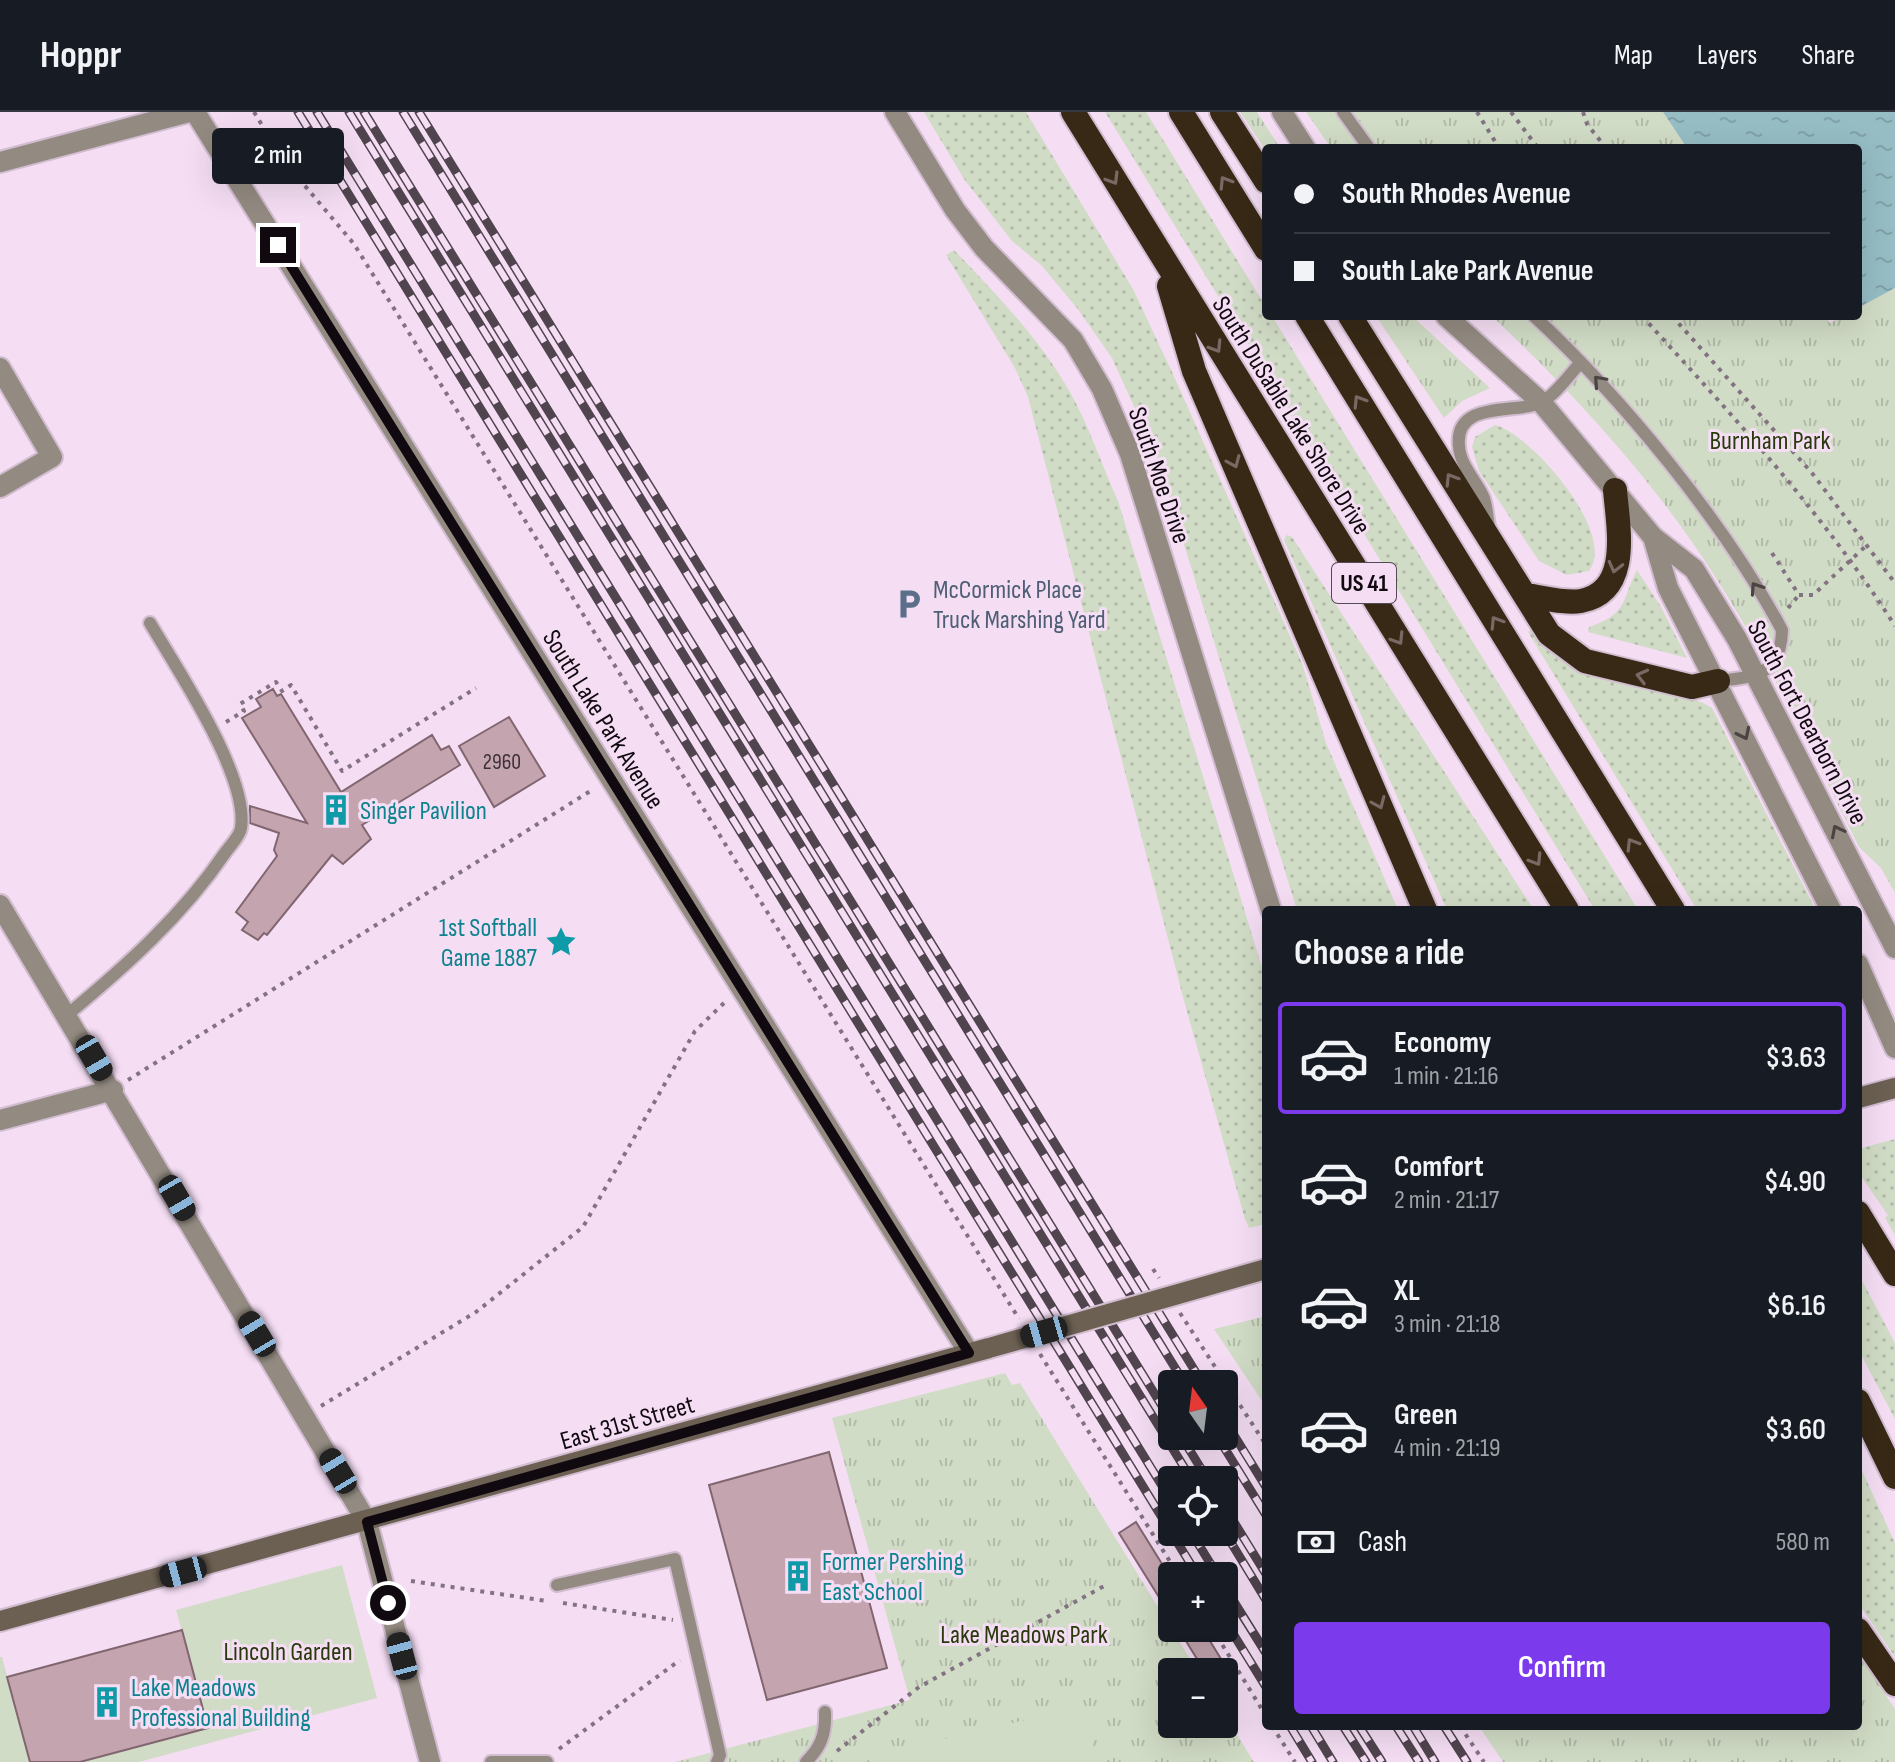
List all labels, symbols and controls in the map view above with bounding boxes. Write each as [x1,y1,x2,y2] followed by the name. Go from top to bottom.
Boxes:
[40,33,121,78] text: Hoppr
[1614,39,1653,72] text: Map
[1697,39,1757,72] text: Layers
[1801,39,1855,72] text: Share
[212,129,344,185] callout: 2 min
[254,140,302,171] text: 2 min
[1103,170,1119,185] one-way arrow
[1219,176,1235,191] one-way arrow
[1342,176,1571,212] text: South Rhodes Avenue
[260,227,296,263] route end
[1342,253,1594,289] text: South Lake Park Avenue
[1205,291,1377,541] street label: South DuSable Lake Shore Drive
[1207,338,1222,353] one-way arrow
[1593,376,1608,390] one-way arrow
[1354,395,1369,410] one-way arrow
[1121,403,1196,548] street label: South Moe Drive
[1709,426,1831,457] park label: Burnham Park
[1224,454,1240,468] one-way arrow
[1445,473,1461,488] one-way arrow
[1607,560,1624,574] one-way arrow
[1332,563,1396,603] road number: US 41
[933,575,1106,636] place label: McCormick Place Truck Marshing Yard
[1751,582,1766,597] one-way arrow
[892,587,926,621] parking icon: McCormick Place Truck Marshing Yard
[1740,615,1874,830] street label: South Fort Dearborn Drive
[1490,616,1505,631] one-way arrow
[535,624,670,815] street label: South Lake Park Avenue
[1389,630,1404,645] one-way arrow
[1635,668,1649,685] one-way arrow
[1734,725,1750,740] one-way arrow
[483,749,521,776] house number: 2960
[319,793,353,827] building icon: Singer Pavilion
[1370,794,1386,809] one-way arrow
[360,796,487,827] place label: Singer Pavilion
[1831,825,1846,840] one-way arrow
[1626,838,1641,852] one-way arrow
[1526,851,1541,866] one-way arrow
[439,913,538,974] place label: 1st Softball Game 1887
[544,925,578,959] place icon: 1st Softball Game 1887
[1294,932,1465,975] text: Choose a ride
[1298,1022,1370,1094] icon: car
[1394,1025,1491,1061] text: Economy
[72,1031,116,1085] car
[1765,1040,1826,1076] text: $3.63
[1394,1061,1499,1092] text: 1 min · 21:16
[1298,1146,1370,1218] icon: car
[1394,1149,1484,1185] text: Comfort
[1764,1164,1826,1200] text: $4.90
[155,1171,199,1225] car
[1394,1185,1499,1216] text: 2 min · 21:17
[1298,1270,1370,1342] icon: car
[1394,1273,1420,1309] text: XL
[1766,1288,1826,1324] text: $6.16
[234,1307,280,1361] car
[1394,1309,1500,1340] text: 3 min · 21:18
[1018,1314,1070,1350] car
[1158,1370,1238,1450] north arrow
[1158,1370,1238,1738] map controls
[557,1390,698,1457] street label: East 31st Street
[1298,1394,1370,1466] icon: car
[1394,1397,1458,1433] text: Green
[1764,1412,1826,1448] text: $3.60
[1394,1433,1501,1464] text: 4 min · 21:19
[315,1444,361,1498] car
[1158,1466,1238,1546] button: locate
[1294,1520,1338,1564] icon: cash
[1358,1524,1407,1560] text: Cash
[1776,1527,1830,1558] text: 580 m
[822,1547,964,1608] place label: Former Pershing East School
[157,1554,209,1590] car
[781,1559,815,1593] building icon: Former Pershing East School
[1158,1562,1238,1642] button: +
[370,1585,406,1621] route start
[940,1620,1108,1651] park label: Lake Meadows Park
[1294,1622,1830,1714] button: Confirm
[384,1630,420,1682] car
[223,1637,353,1668] park label: Lincoln Garden
[1158,1658,1238,1738] button: −
[131,1673,311,1734] place label: Lake Meadows Professional Building
[90,1685,124,1719] building icon: Lake Meadows Professional Building

